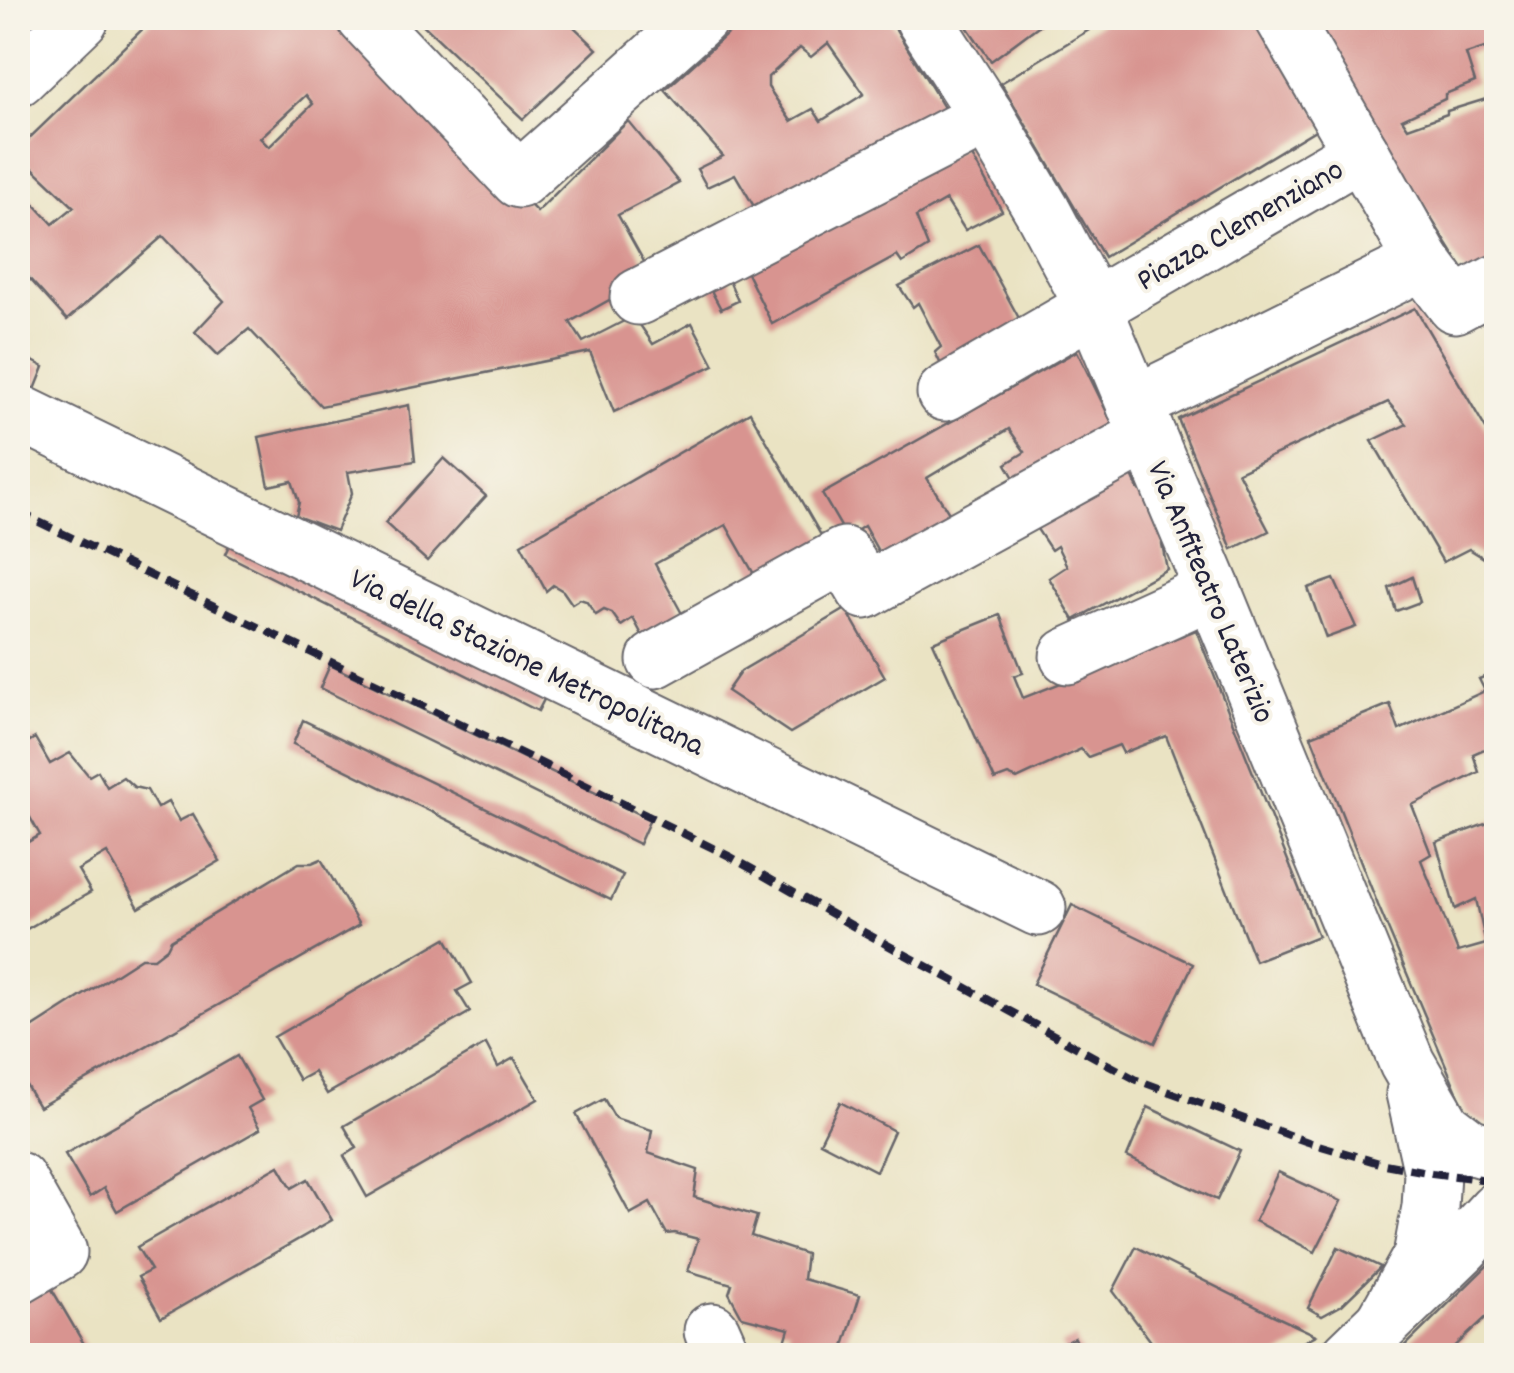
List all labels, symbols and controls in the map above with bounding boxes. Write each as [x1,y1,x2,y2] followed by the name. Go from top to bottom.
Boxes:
[1129,149,1354,305] street label: Piazza Clemenziano
[1132,455,1284,731] street label: Via Anfiteatro Laterizio
[341,558,712,771] street label: Via della Stazione Metropolitana

